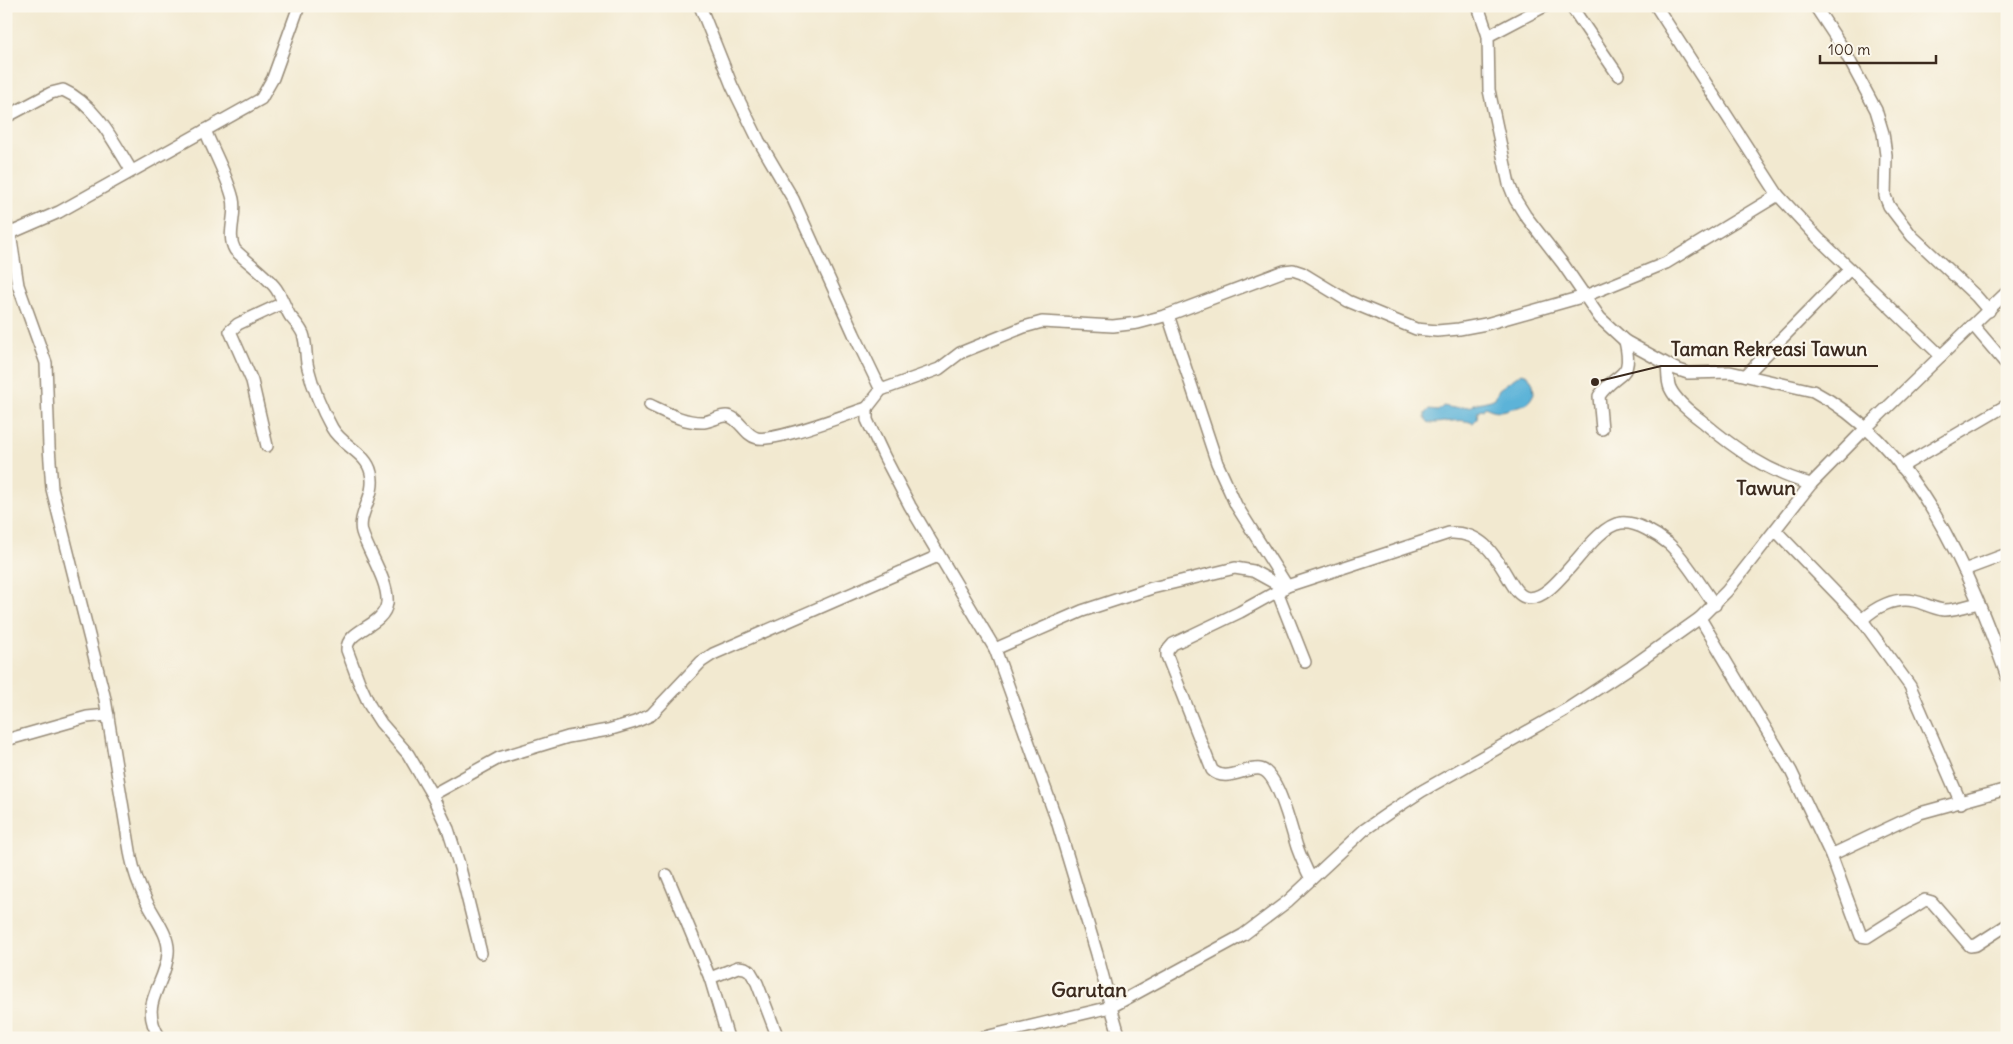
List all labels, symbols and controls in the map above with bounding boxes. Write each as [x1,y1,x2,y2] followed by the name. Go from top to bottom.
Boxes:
[1820,32,1937,64] scale bar
[1828,40,1870,59] text: 100 m
[1661,332,1878,366] callout: Taman Rekreasi Tawun
[1671,337,1867,361] text: Taman Rekreasi Tawun
[1736,475,1796,500] district label: Tawun
[1051,977,1127,1002] district label: Garutan

